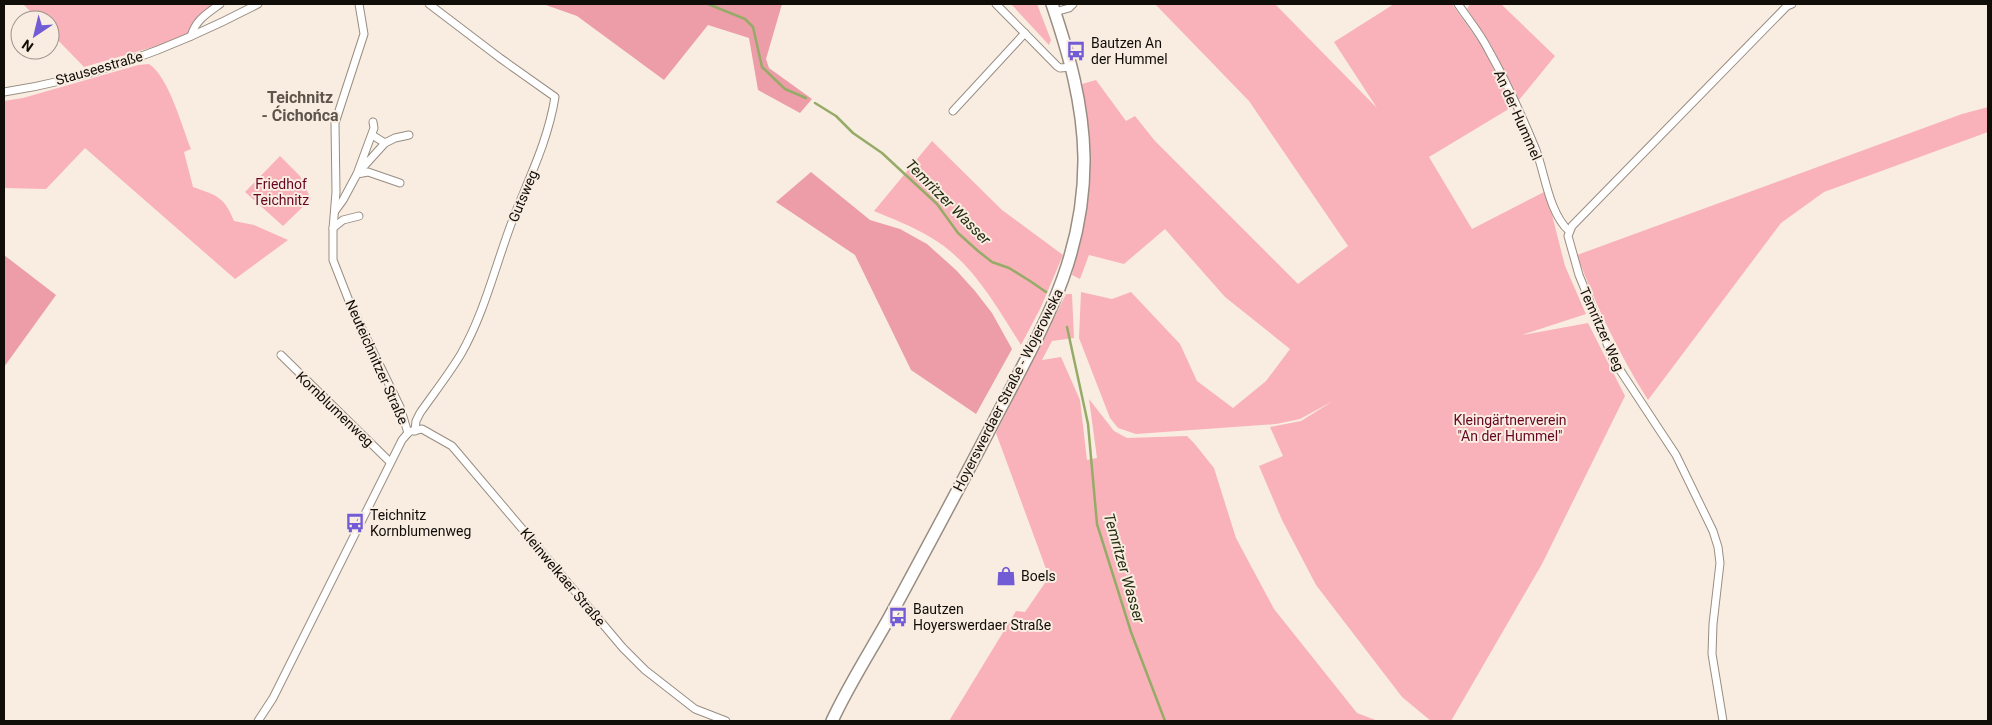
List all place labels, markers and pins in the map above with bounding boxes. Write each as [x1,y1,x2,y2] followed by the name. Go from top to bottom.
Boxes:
[1091,35,1168,67] place label: Bautzen An der Hummel
[1065,40,1087,62] bus stop icon: Bautzen An der Hummel
[370,507,471,539] place label: Teichnitz Kornblumenweg
[344,512,366,534] bus stop icon: Teichnitz Kornblumenweg
[995,565,1017,587] shop icon: Boels
[1021,568,1056,584] place label: Boels
[913,601,1051,633] place label: Bautzen Hoyerswerdaer Straße
[887,606,909,628] bus stop icon: Bautzen Hoyerswerdaer Straße

